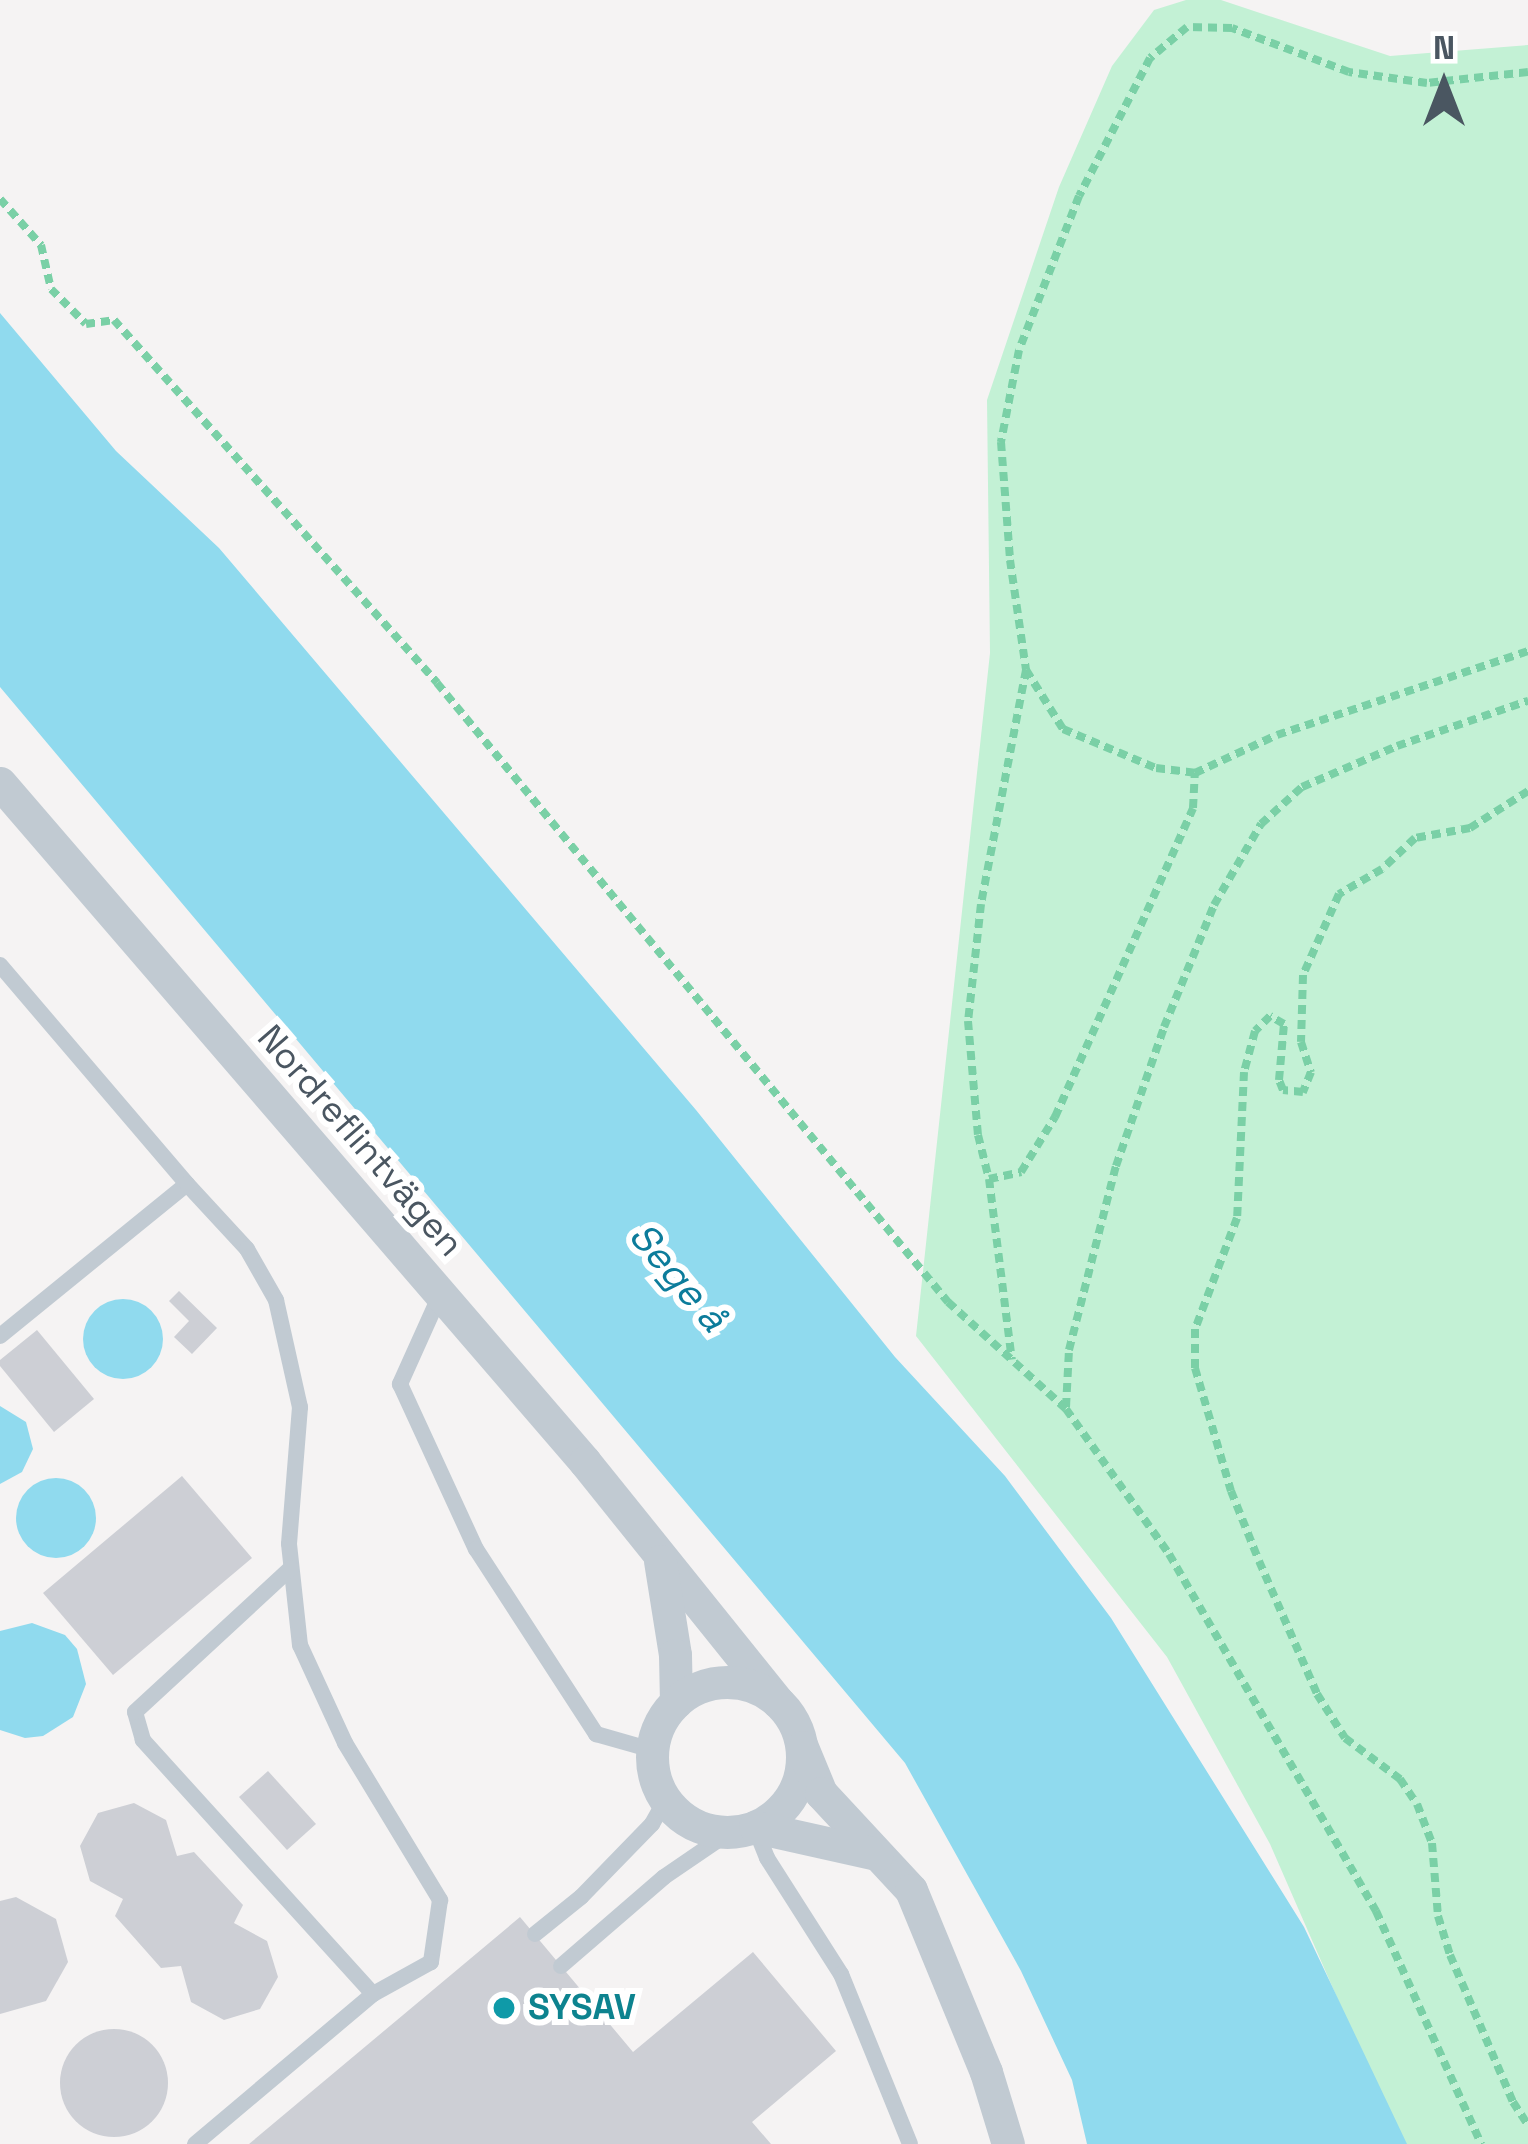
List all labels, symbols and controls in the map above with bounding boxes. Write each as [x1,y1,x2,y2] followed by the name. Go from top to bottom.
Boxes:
[1384,24,1504,144] north arrow
[1433,27,1455,69] text: N
[248,1017,472,1265] street label: Nordreflintvägen
[619,1213,737,1341] water label: Sege å
[528,1986,636,2030] place label: SYSAV
[491,1995,517,2021] marker: SYSAV

